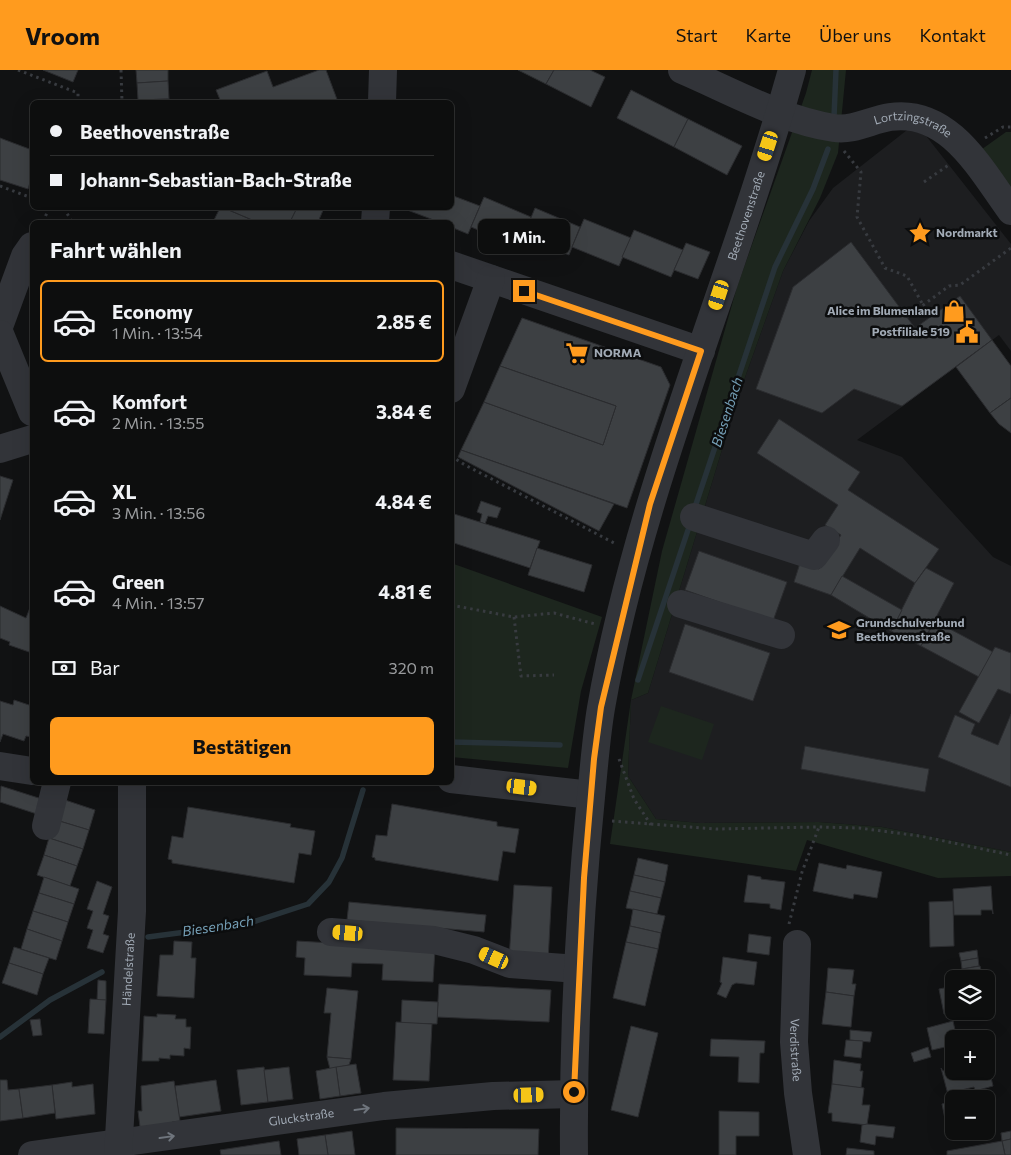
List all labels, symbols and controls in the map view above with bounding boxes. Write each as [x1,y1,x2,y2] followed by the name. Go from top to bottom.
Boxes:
[25,21,100,50] text: Vroom
[676,24,718,46] text: Start
[746,24,791,46] text: Karte
[819,24,892,46] text: Über uns
[920,24,986,46] text: Kontakt
[872,108,955,140] street label: Lortzingstraße
[80,120,229,143] text: Beethovenstraße
[756,129,779,163] car
[80,168,352,191] text: Johann-Sebastian-Bach-Straße
[724,169,767,262] street label: Beethovenstraße
[478,218,570,254] callout: 1 Min.
[907,220,933,246] place icon: Nordmarkt
[936,225,998,239] place label: Nordmarkt
[502,227,546,246] text: 1 Min.
[50,236,182,263] text: Fahrt wählen
[707,278,730,312] car
[513,280,535,302] route end
[941,298,967,324] shop icon: Alice im Blumenland
[52,299,97,344] icon: car
[112,300,193,323] text: Economy
[827,303,938,317] place label: Alice im Blumenland
[377,310,432,333] text: 2.85 €
[954,319,980,345] public building icon: Postfiliale 519
[112,323,203,342] text: 1 Min. · 13:54
[872,324,950,338] place label: Postfiliale 519
[564,340,590,366] supermarket icon: NORMA
[594,345,642,359] place label: NORMA
[707,375,746,449] water label: Biesenbach
[52,389,97,434] icon: car
[112,390,187,413] text: Komfort
[376,400,432,423] text: 3.84 €
[112,413,204,432] text: 2 Min. · 13:55
[52,479,97,524] icon: car
[112,480,137,503] text: XL
[375,490,432,513] text: 4.84 €
[112,503,205,522] text: 3 Min. · 13:56
[52,569,97,614] icon: car
[112,570,164,593] text: Green
[378,580,432,603] text: 4.81 €
[112,593,204,612] text: 4 Min. · 13:57
[856,615,964,643] place label: Grundschulverbund Beethovenstraße
[826,617,852,643] school or university icon: Grundschulverbund Beethovenstraße
[50,654,78,682] icon: cash
[90,656,120,679] text: Bar
[389,658,434,677] text: 320 m
[50,717,434,775] button: Bestätigen
[506,778,537,796] car
[181,911,255,940] water label: Biesenbach
[332,924,363,942] car
[119,932,137,1006] street label: Händelstraße
[477,945,510,971] car
[945,970,995,1140] map controls
[945,970,995,1020] button: layers
[788,1018,805,1082] street label: Verdistraße
[945,1030,995,1080] button: +
[563,1081,585,1103] route start
[513,1087,544,1103] car
[945,1090,995,1140] button: −
[354,1104,370,1114] one-way arrow
[268,1105,335,1128] street label: Gluckstraße
[158,1131,174,1141] one-way arrow

